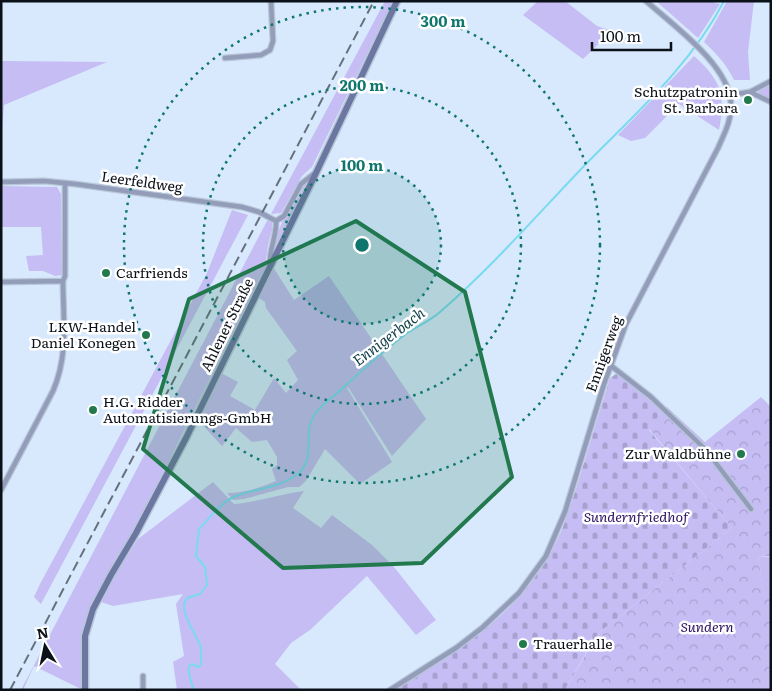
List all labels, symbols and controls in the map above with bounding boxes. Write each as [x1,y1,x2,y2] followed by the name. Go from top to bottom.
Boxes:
[421,9,465,32] text: 300 m
[592,20,671,52] scale bar
[600,24,641,47] text: 100 m
[340,73,384,96] text: 200 m
[634,81,738,117] place label: Schutzpatronin St. Barbara
[742,94,754,106] marker: Schutzpatronin St. Barbara
[341,153,383,176] text: 100 m
[100,165,184,197] street label: Leerfeldweg
[353,236,371,254] centre of rings
[116,262,188,282] place label: Carfriends
[100,267,112,279] marker: Carfriends
[195,275,257,375] street label: Ahlener Straße
[347,301,429,371] water label: Ennigerbach
[580,312,626,395] street label: Ennigerweg
[31,316,136,352] place label: LKW-Handel Daniel Konegen
[140,329,152,341] marker: LKW-Handel Daniel Konegen
[103,391,272,427] place label: H.G. Ridder Automatisierungs-GmbH
[87,404,99,416] marker: H.G. Ridder Automatisierungs-GmbH
[625,443,731,463] place label: Zur Waldbühne
[735,448,747,460] marker: Zur Waldbühne
[584,506,690,526] park label: Sundernfriedhof
[680,616,734,636] park label: Sundern
[20,621,70,671] north arrow
[35,621,50,643] text: N
[533,633,612,653] place label: Trauerhalle
[517,638,529,650] marker: Trauerhalle

